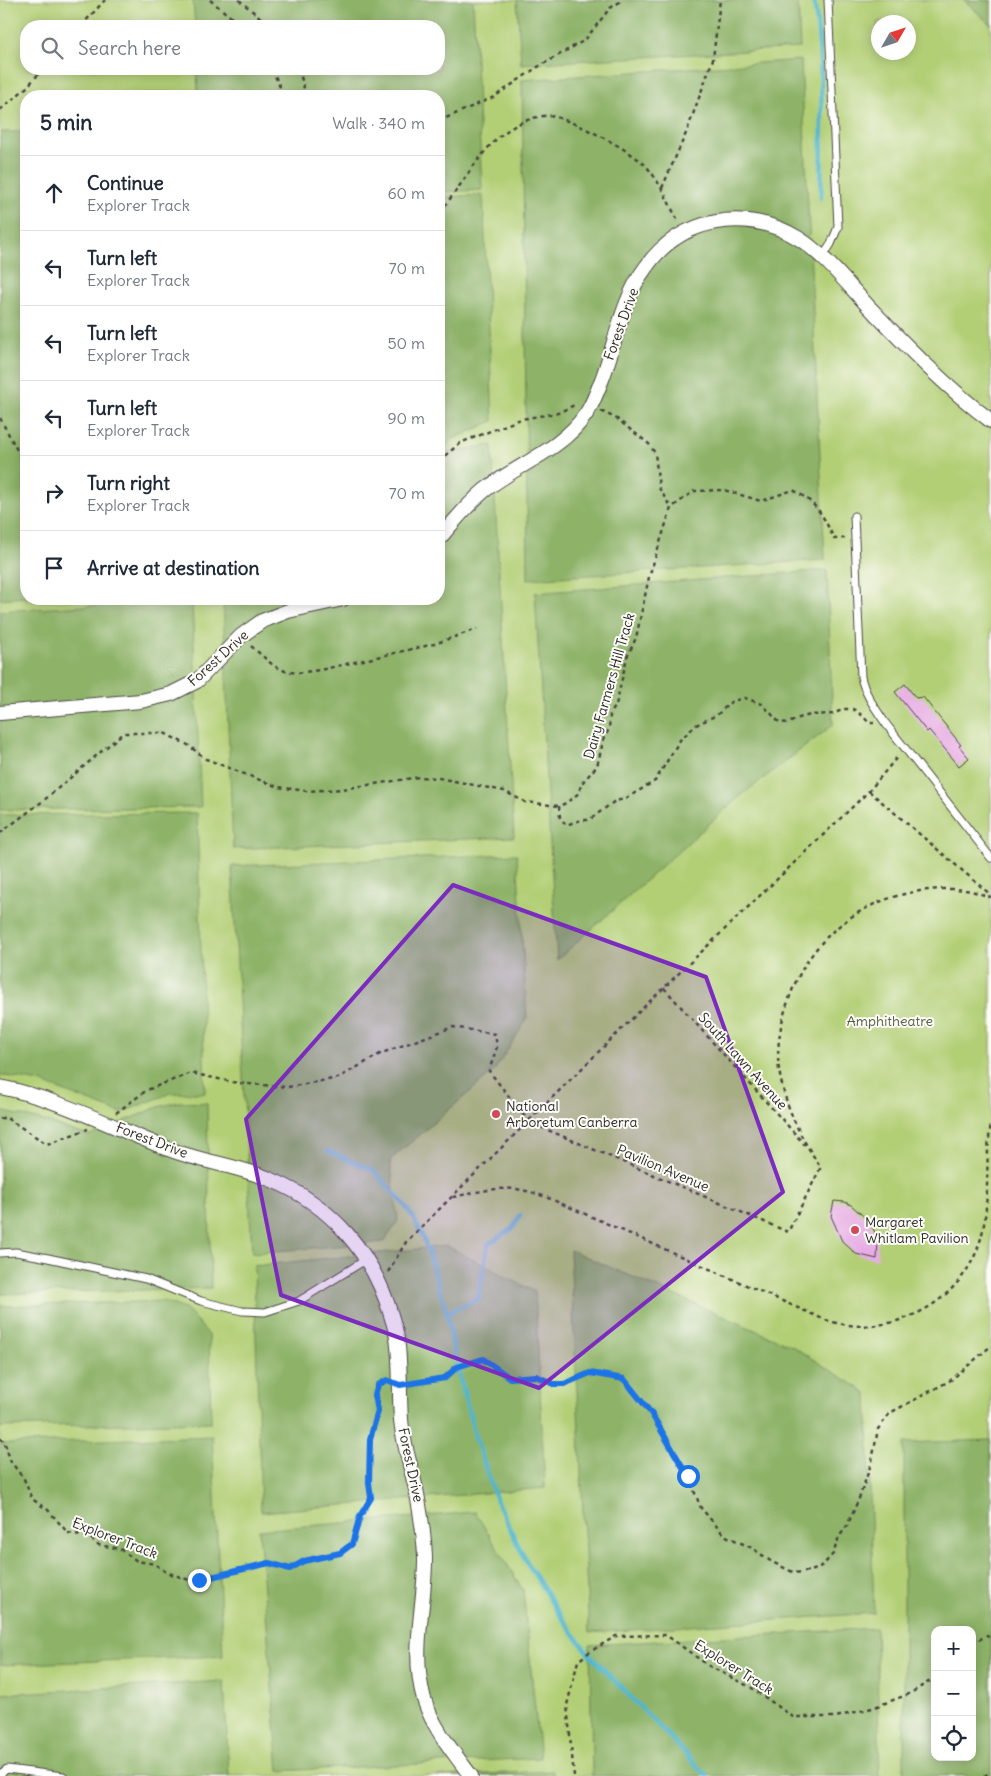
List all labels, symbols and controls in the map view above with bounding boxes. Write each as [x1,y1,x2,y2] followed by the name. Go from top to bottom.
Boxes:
[871,15,916,60] north arrow
[20,20,445,75] search box
[38,34,66,62] icon: search
[78,36,181,60] text: Search here
[40,109,92,136] text: 5 min
[332,113,425,133] text: Walk · 340 m
[87,171,164,195] text: Continue
[40,179,68,207] icon: ahead
[387,183,425,203] text: 60 m
[87,195,190,215] text: Explorer Track
[87,246,157,270] text: Turn left
[40,254,68,282] icon: left
[389,258,425,278] text: 70 m
[87,270,190,290] text: Explorer Track
[600,285,642,363] street label: Forest Drive
[87,321,157,345] text: Turn left
[40,329,68,357] icon: left
[387,333,425,353] text: 50 m
[87,345,190,365] text: Explorer Track
[87,396,157,420] text: Turn left
[40,404,68,432] icon: left
[387,408,425,428] text: 90 m
[87,420,190,440] text: Explorer Track
[87,471,170,495] text: Turn right
[40,479,68,507] icon: right
[389,483,425,503] text: 70 m
[87,495,190,515] text: Explorer Track
[40,554,68,582] icon: arrive
[87,556,260,580] text: Arrive at destination
[580,611,638,761] street label: Dairy Farmers Hill Track
[184,626,252,690] street label: Forest Drive
[695,1009,791,1113] street label: South Lawn Avenue
[847,1012,933,1030] park label: Amphitheatre
[506,1097,637,1131] place label: National Arboretum Canberra
[490,1108,502,1120] marker: National Arboretum Canberra
[114,1118,190,1162] street label: Forest Drive
[614,1140,712,1196] street label: Pavilion Avenue
[865,1213,969,1247] place label: Margaret Whitlam Pavilion
[849,1224,861,1236] marker: Margaret Whitlam Pavilion
[394,1426,428,1504] street label: Forest Drive
[677,1465,700,1488] route start
[70,1513,160,1563] street label: Explorer Track
[188,1569,211,1592] route end
[931,1626,976,1761] map controls
[931,1626,976,1671] button: +
[691,1636,777,1698] street label: Explorer Track
[931,1671,976,1716] button: −
[931,1716,976,1761] button: locate

